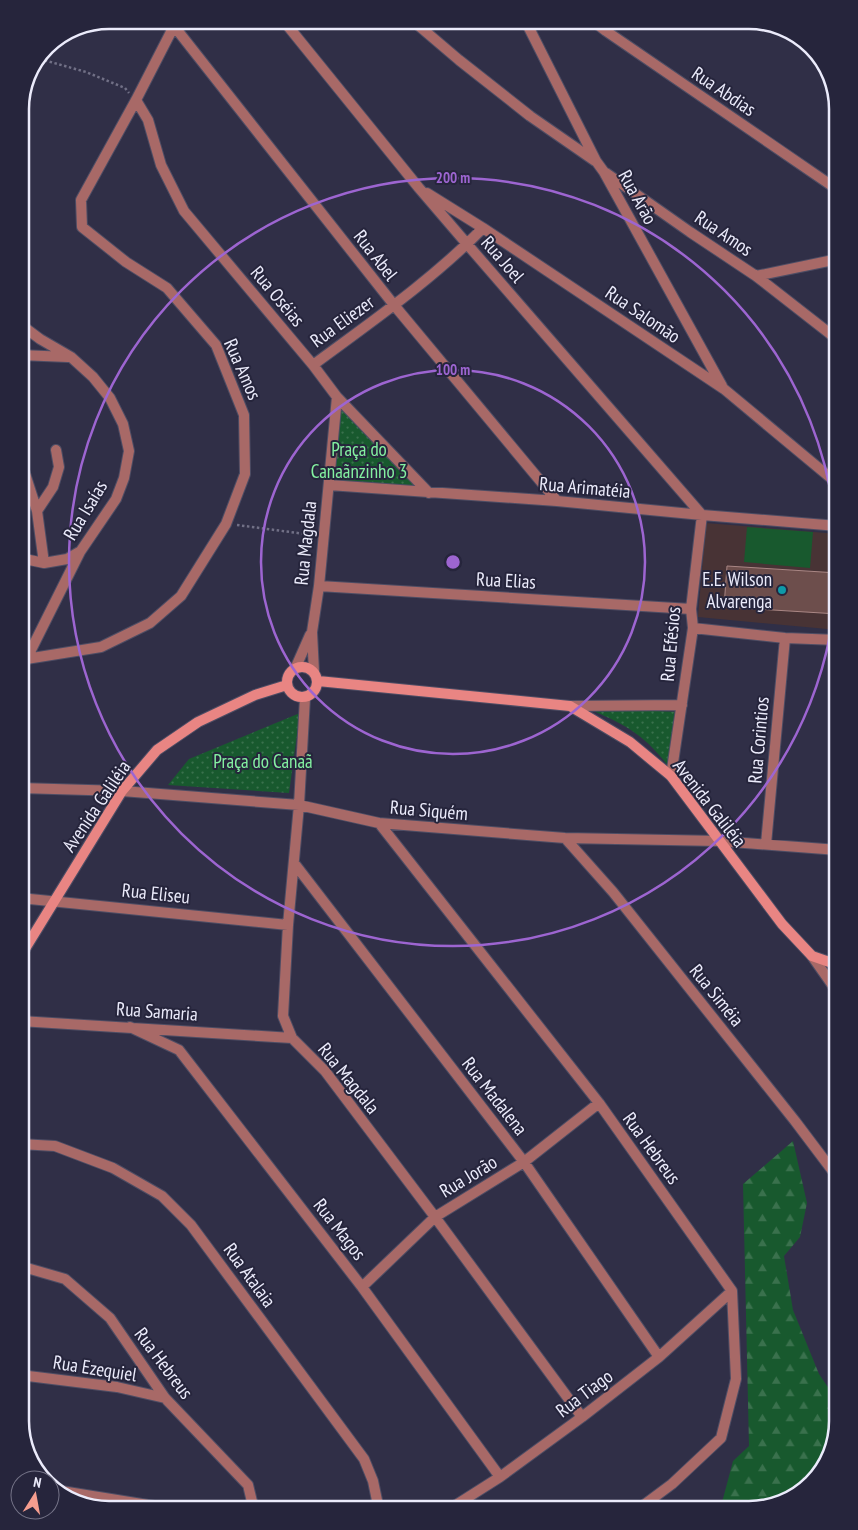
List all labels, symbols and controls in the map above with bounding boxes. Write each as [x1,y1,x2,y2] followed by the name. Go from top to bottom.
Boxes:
[687,61,761,121] street label: Rua Abdias
[613,166,663,228] street label: Rua Arão
[436,168,470,187] text: 200 m
[691,205,757,261] street label: Rua Amos
[349,225,404,286] street label: Rua Abel
[476,231,530,288] street label: Rua Joel
[246,261,310,331] street label: Rua Oséias
[601,280,685,348] street label: Rua Salomão
[305,289,379,352] street label: Rua Eliezer
[219,335,267,403] street label: Rua Amos
[436,360,470,379] text: 100 m
[311,437,407,483] park label: Praça do Canaãnzinho 3
[538,471,632,503] street label: Rua Arimatéia
[58,476,112,544] street label: Rua Isaías
[289,500,321,586] street label: Rua Magdala
[444,553,462,571] centre of rings
[476,566,536,594] street label: Rua Elias
[702,567,772,613] place label: E.E. Wilson Alvarenga
[776,584,788,596] marker: E.E. Wilson Alvarenga
[655,606,685,682] street label: Rua Efésios
[742,696,774,784] street label: Rua Corintios
[213,749,313,773] park label: Praça do Canaã
[668,754,752,852] street label: Avenida Galiléia
[57,756,135,856] street label: Avenida Galiléia
[389,795,469,825] street label: Rua Siquém
[121,878,191,908] street label: Rua Eliseu
[685,959,749,1031] street label: Rua Siméia
[115,996,199,1026] street label: Rua Samaria
[313,1038,385,1118] street label: Rua Magdala
[457,1052,533,1140] street label: Rua Madalena
[618,1107,686,1189] street label: Rua Hebreus
[435,1150,501,1202] street label: Rua Jorão
[309,1193,371,1265] street label: Rua Magos
[219,1238,281,1312] street label: Rua Atalaia
[129,1323,199,1403] street label: Rua Hebreus
[51,1350,139,1387] street label: Rua Ezequiel
[551,1364,617,1422] street label: Rua Tiago
[10,1470,60,1520] north arrow
[32,1473,43,1492] text: N

